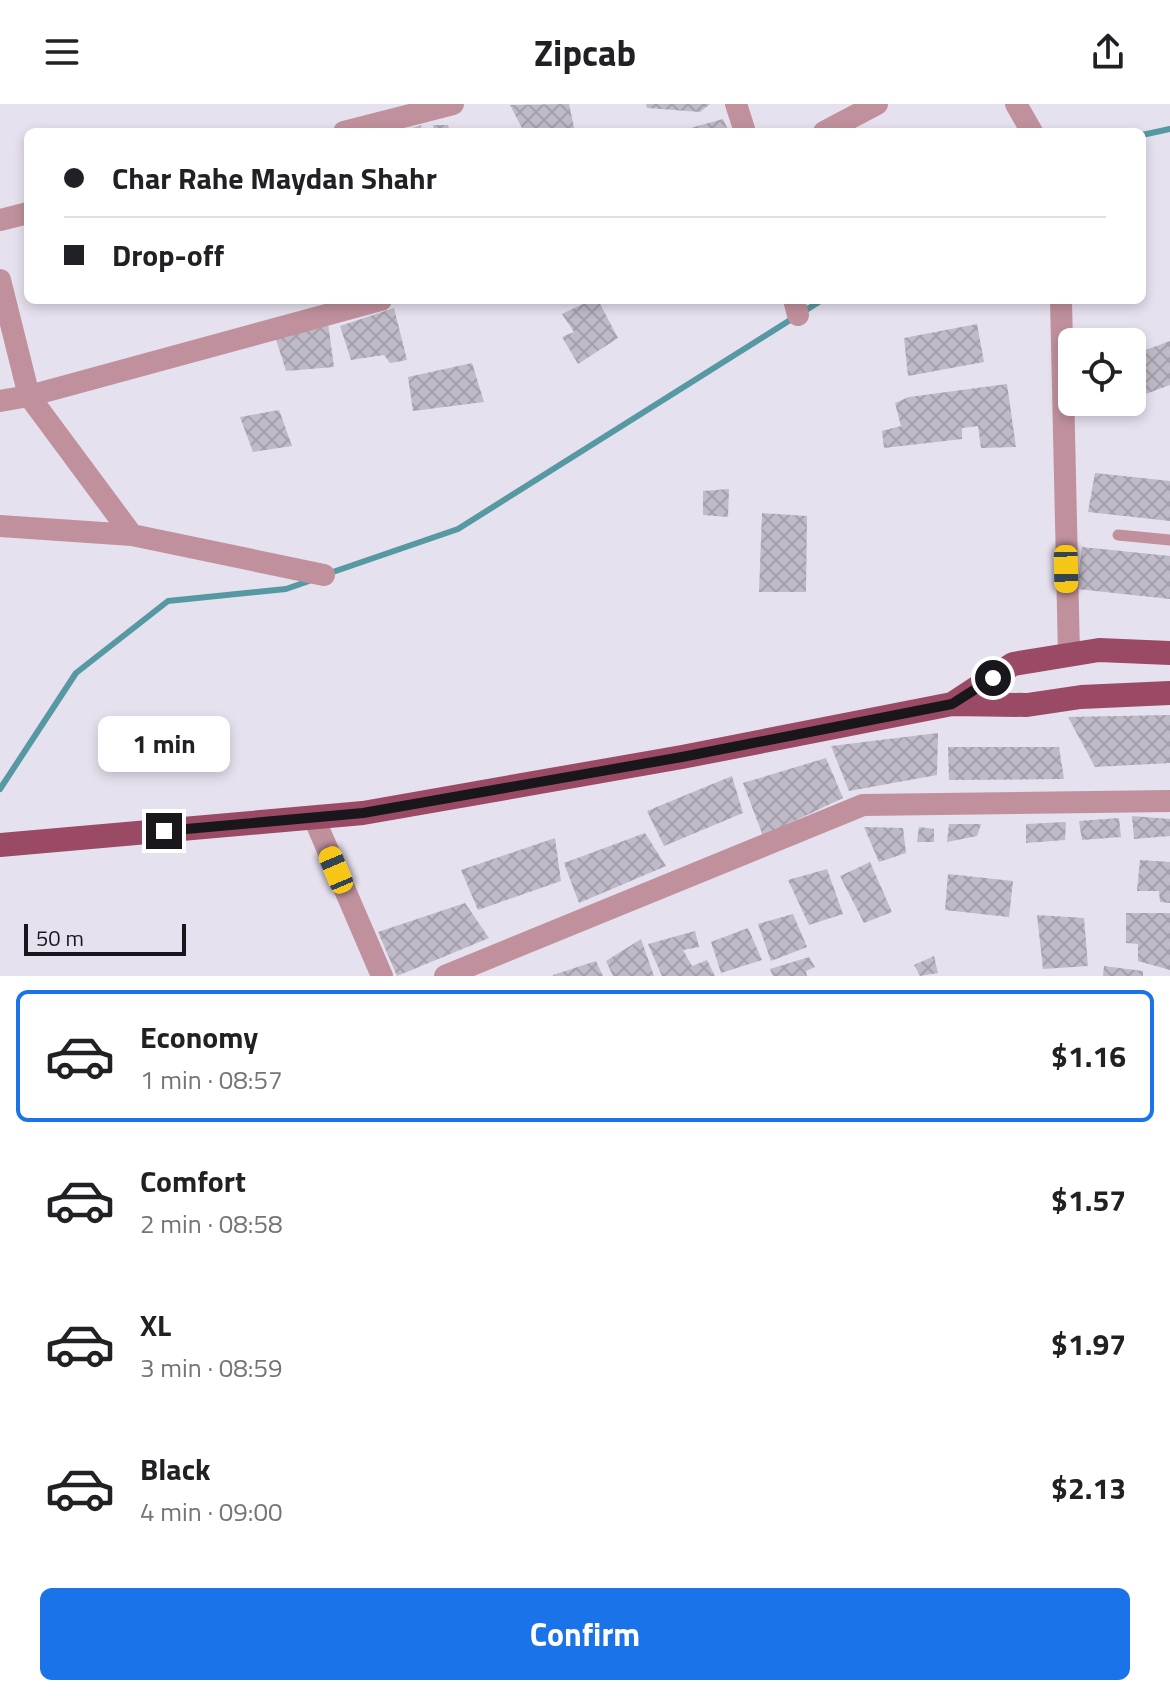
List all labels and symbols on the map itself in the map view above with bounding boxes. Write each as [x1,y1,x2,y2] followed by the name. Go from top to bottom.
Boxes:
[1054,545,1078,593] car
[975,660,1011,696] route start
[98,715,230,771] callout: 1 min
[146,813,182,849] route end
[316,843,356,897] car
[24,920,186,956] scale bar

